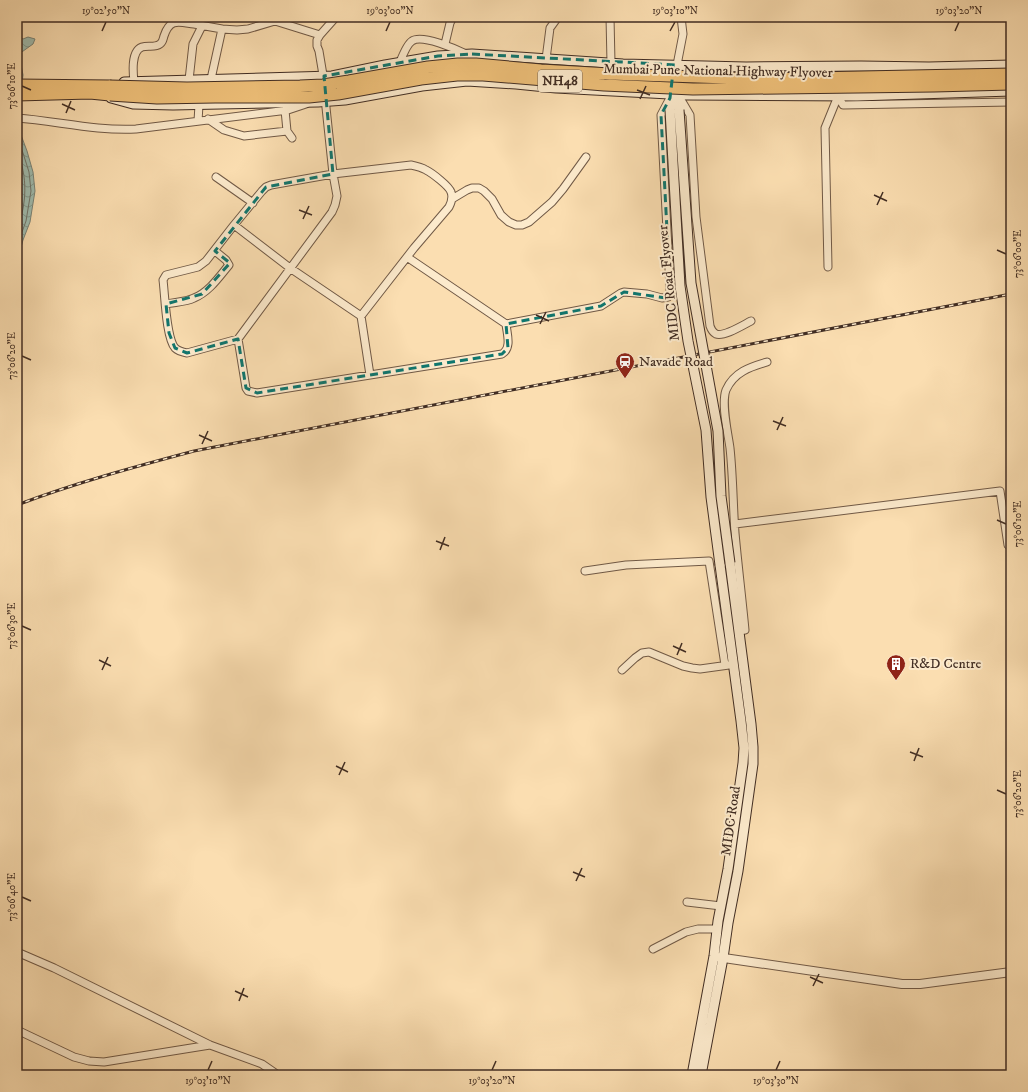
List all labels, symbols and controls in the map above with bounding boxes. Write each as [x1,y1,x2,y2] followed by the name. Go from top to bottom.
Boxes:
[82,5,130,17] text: 19°02'50"N
[366,5,414,17] text: 19°03'00"N
[652,5,698,17] text: 19°03'10"N
[936,5,982,17] text: 19°03'20"N
[603,60,834,82] street label: Mumbai Pune National Highway Flyover
[6,63,18,109] text: 73°06'10"E
[538,70,582,92] road number: NH48
[654,223,684,342] street label: MIDC Road Flyover
[1012,230,1024,278] text: 73°06'00"E
[6,332,18,380] text: 73°06'20"E
[614,351,636,379] station icon: Navade Road
[639,353,713,371] place label: Navade Road
[1012,501,1024,547] text: 73°06'10"E
[6,603,18,649] text: 73°06'30"E
[885,653,907,681] building icon: R&D Centre
[910,655,982,673] place label: R&D Centre
[1012,770,1024,818] text: 73°06'20"E
[717,785,745,857] street label: MIDC Road
[6,873,18,921] text: 73°06'40"E
[185,1075,231,1087] text: 19°03'10"N
[469,1075,515,1087] text: 19°03'20"N
[753,1075,799,1087] text: 19°03'30"N

